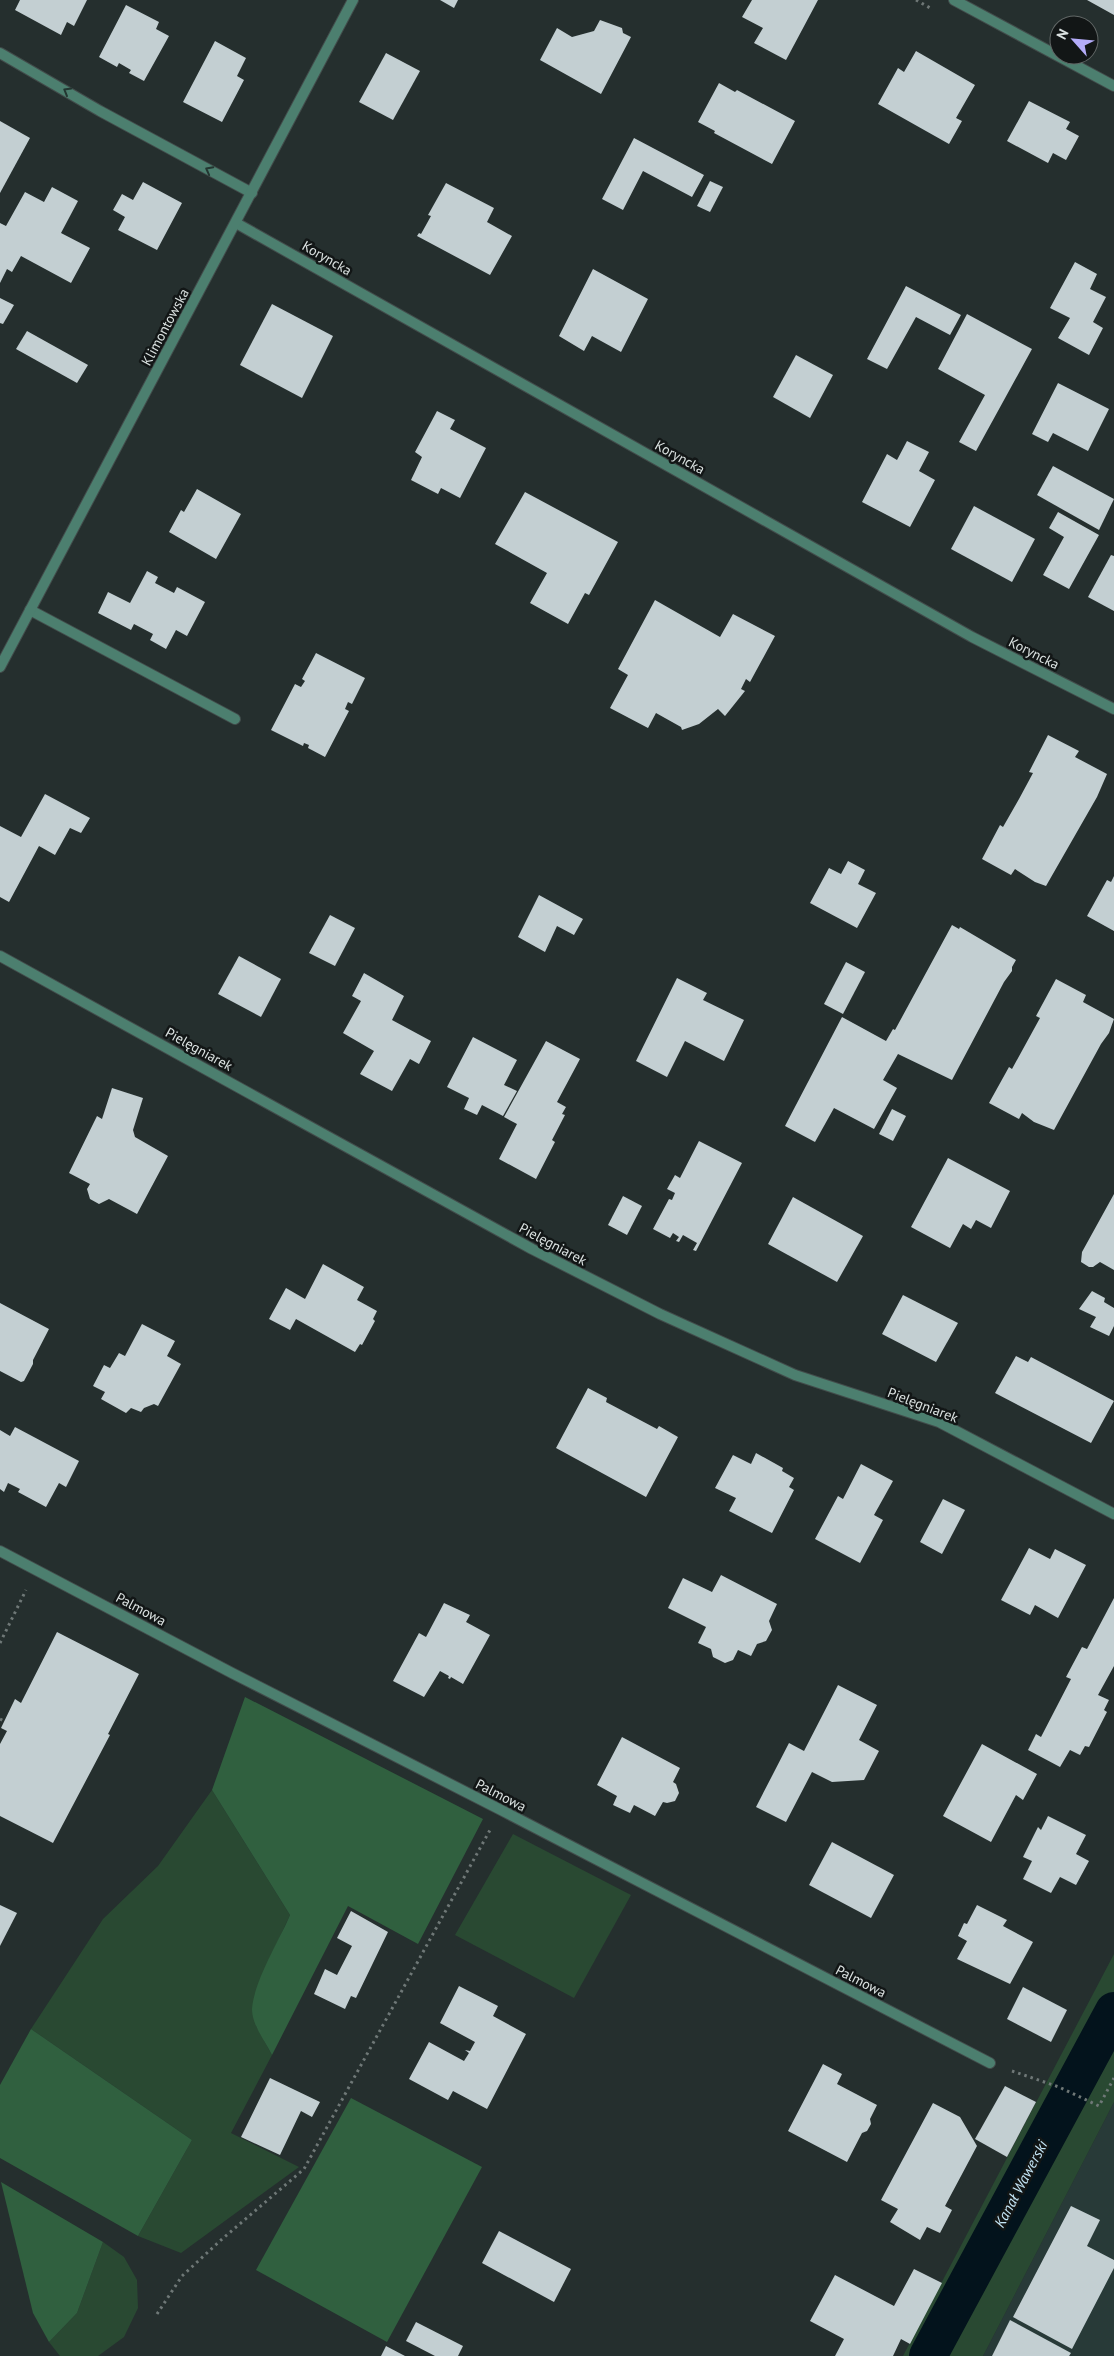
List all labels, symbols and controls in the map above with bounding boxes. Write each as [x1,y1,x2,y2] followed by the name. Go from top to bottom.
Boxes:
[1049,15,1099,65] north arrow
[1052,26,1073,42] text: N
[63,88,72,98] one-way arrow
[205,166,214,176] one-way arrow
[299,237,355,279] street label: Koryncka
[137,285,193,369] street label: Klimontowska
[652,436,708,478] street label: Koryncka
[1006,633,1062,673] street label: Koryncka
[162,1023,236,1075] street label: Pielęgniarek
[516,1219,590,1269] street label: Pielęgniarek
[885,1383,961,1427] street label: Pielęgniarek
[113,1588,169,1630] street label: Palmowa
[473,1775,529,1815] street label: Palmowa
[833,1961,889,2001] street label: Palmowa
[990,2136,1052,2231] water label: Kanał Wawerski

